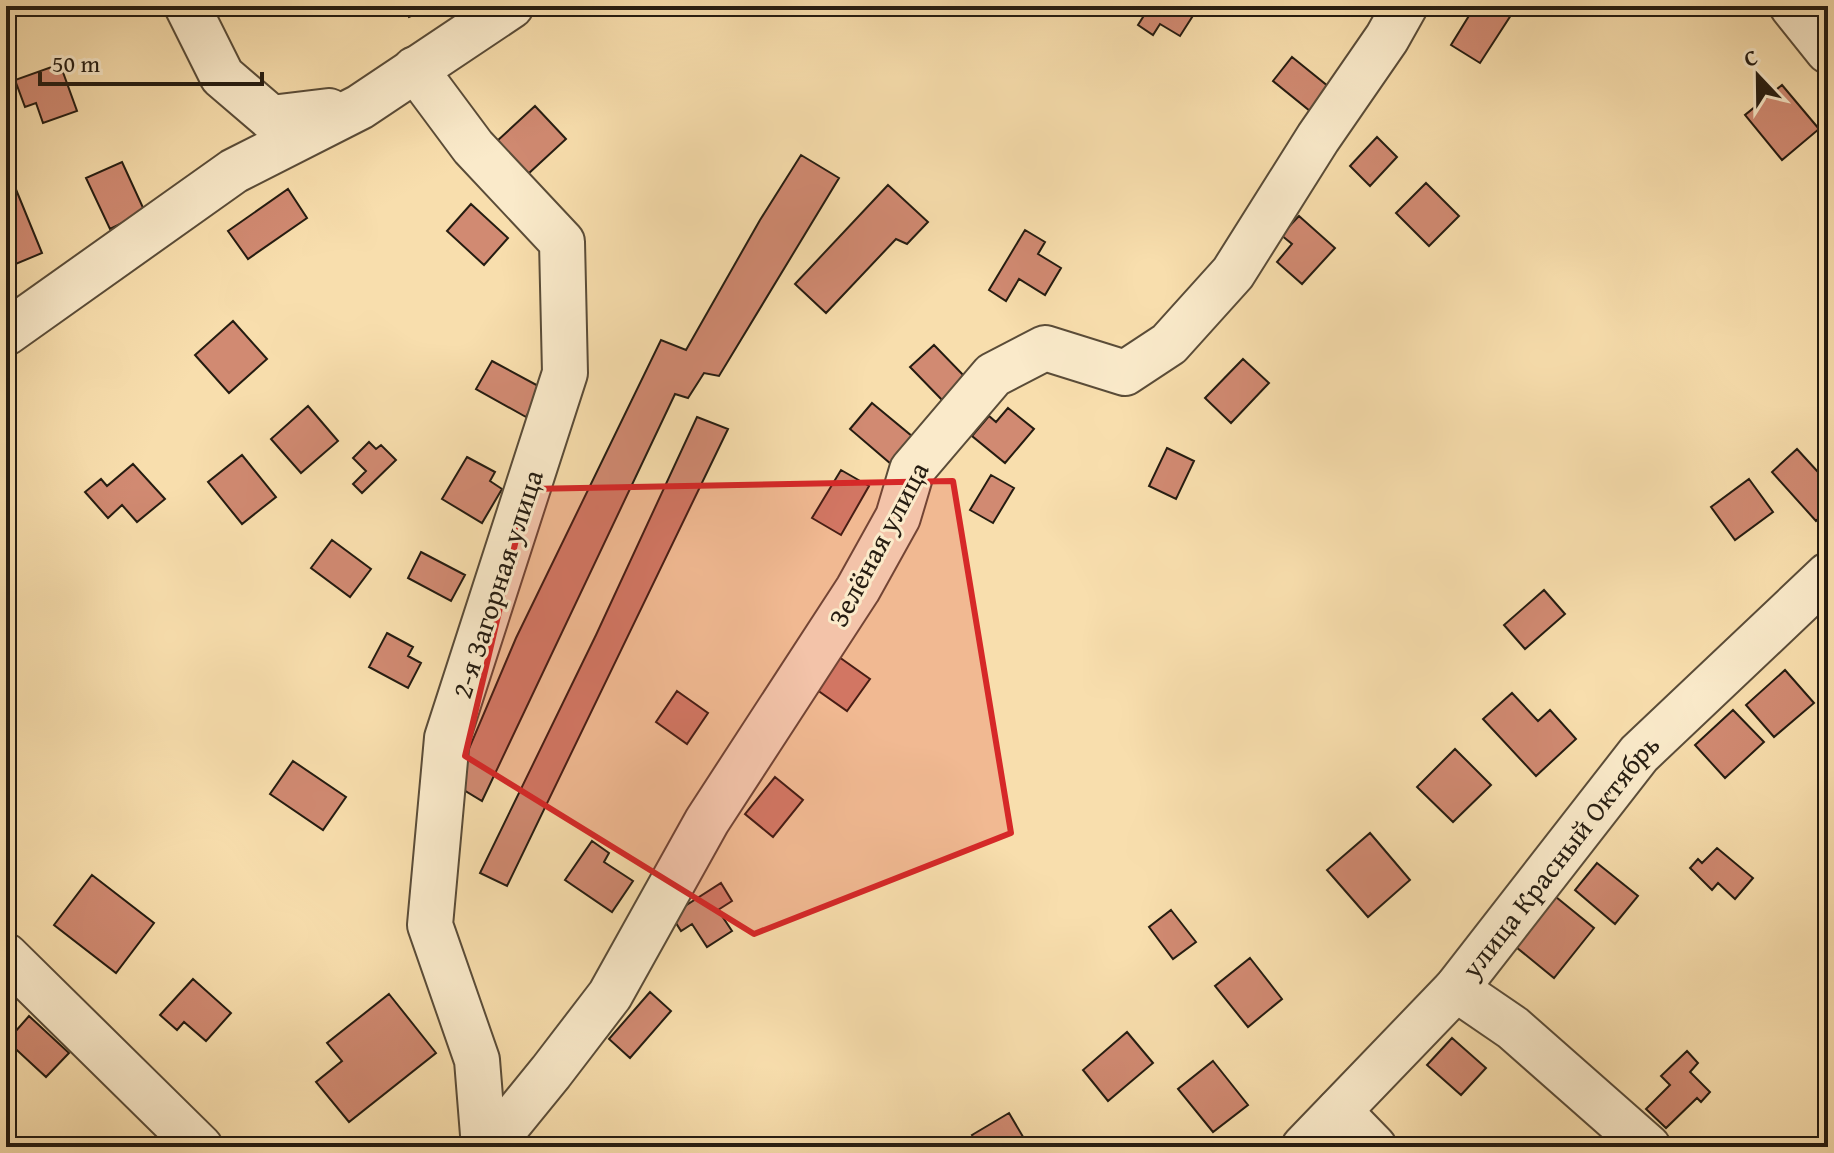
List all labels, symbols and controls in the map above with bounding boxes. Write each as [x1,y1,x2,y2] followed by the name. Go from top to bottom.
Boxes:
[40,36,262,86] scale bar
[1718,36,1798,116] north arrow
[1739,40,1762,75] text: С
[52,46,100,81] text: 50 m
[817,453,939,634] street label: Зелёная улица
[440,464,553,703] street label: 2-я Загорная улица
[1450,724,1668,988] street label: улица Красный Октябрь

